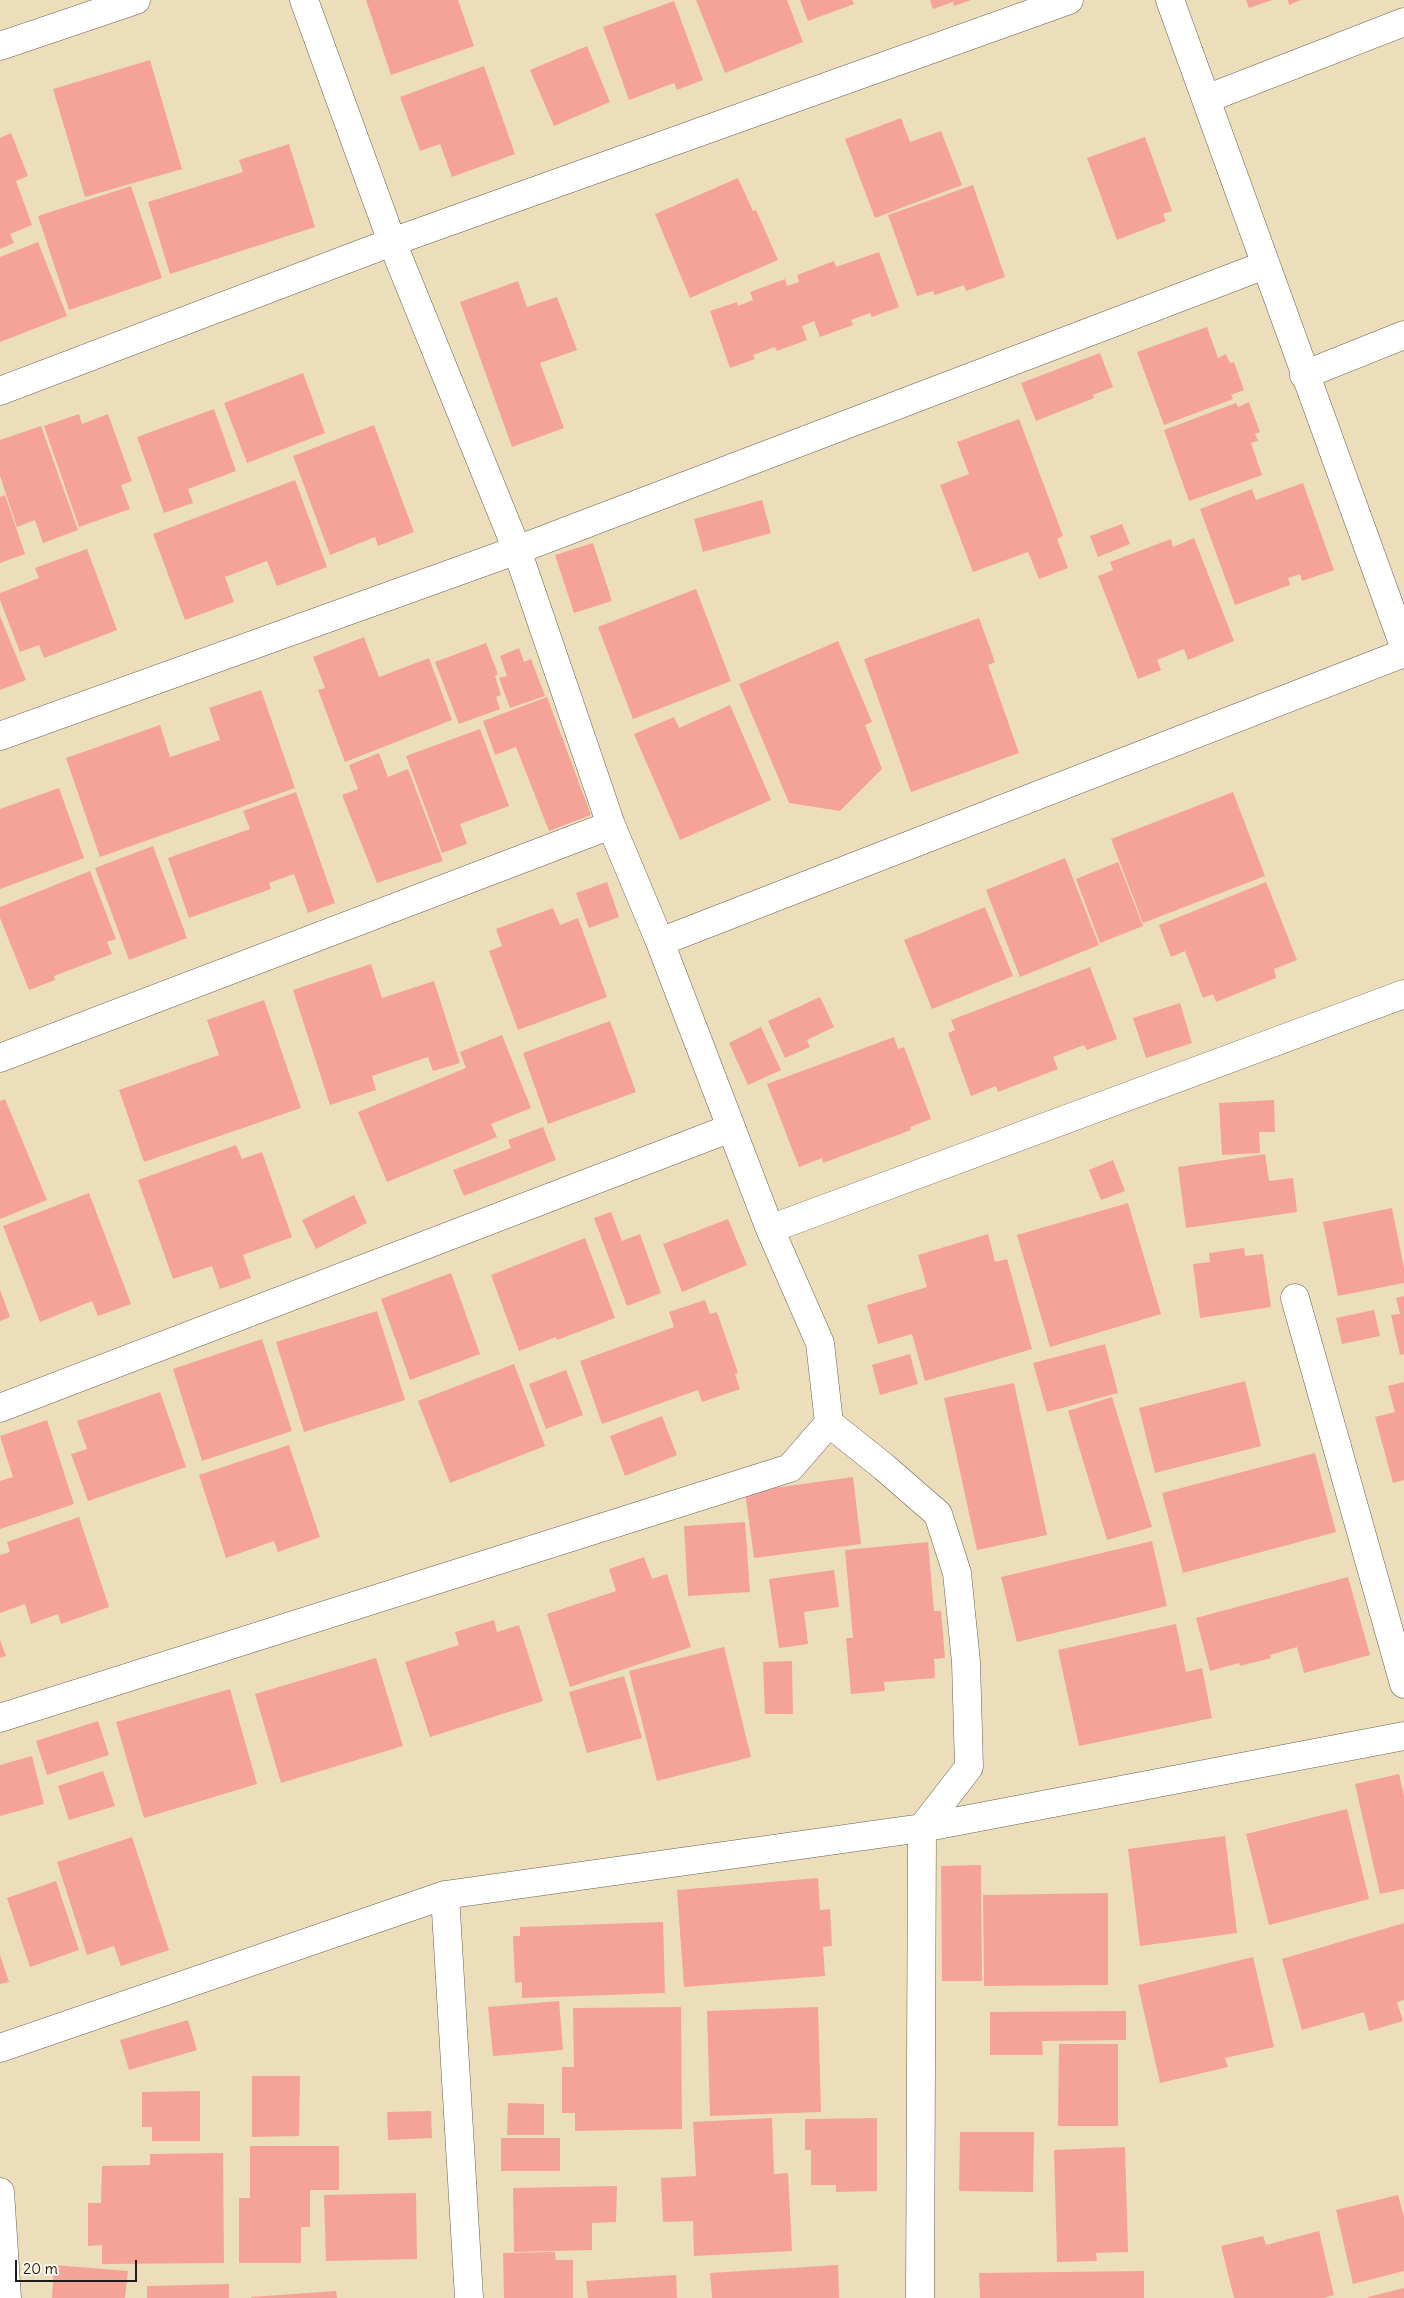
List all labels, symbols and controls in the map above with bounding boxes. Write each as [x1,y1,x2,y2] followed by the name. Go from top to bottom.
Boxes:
[18,2250,140,2282] scale bar
[23,2259,58,2278] text: 20 m

